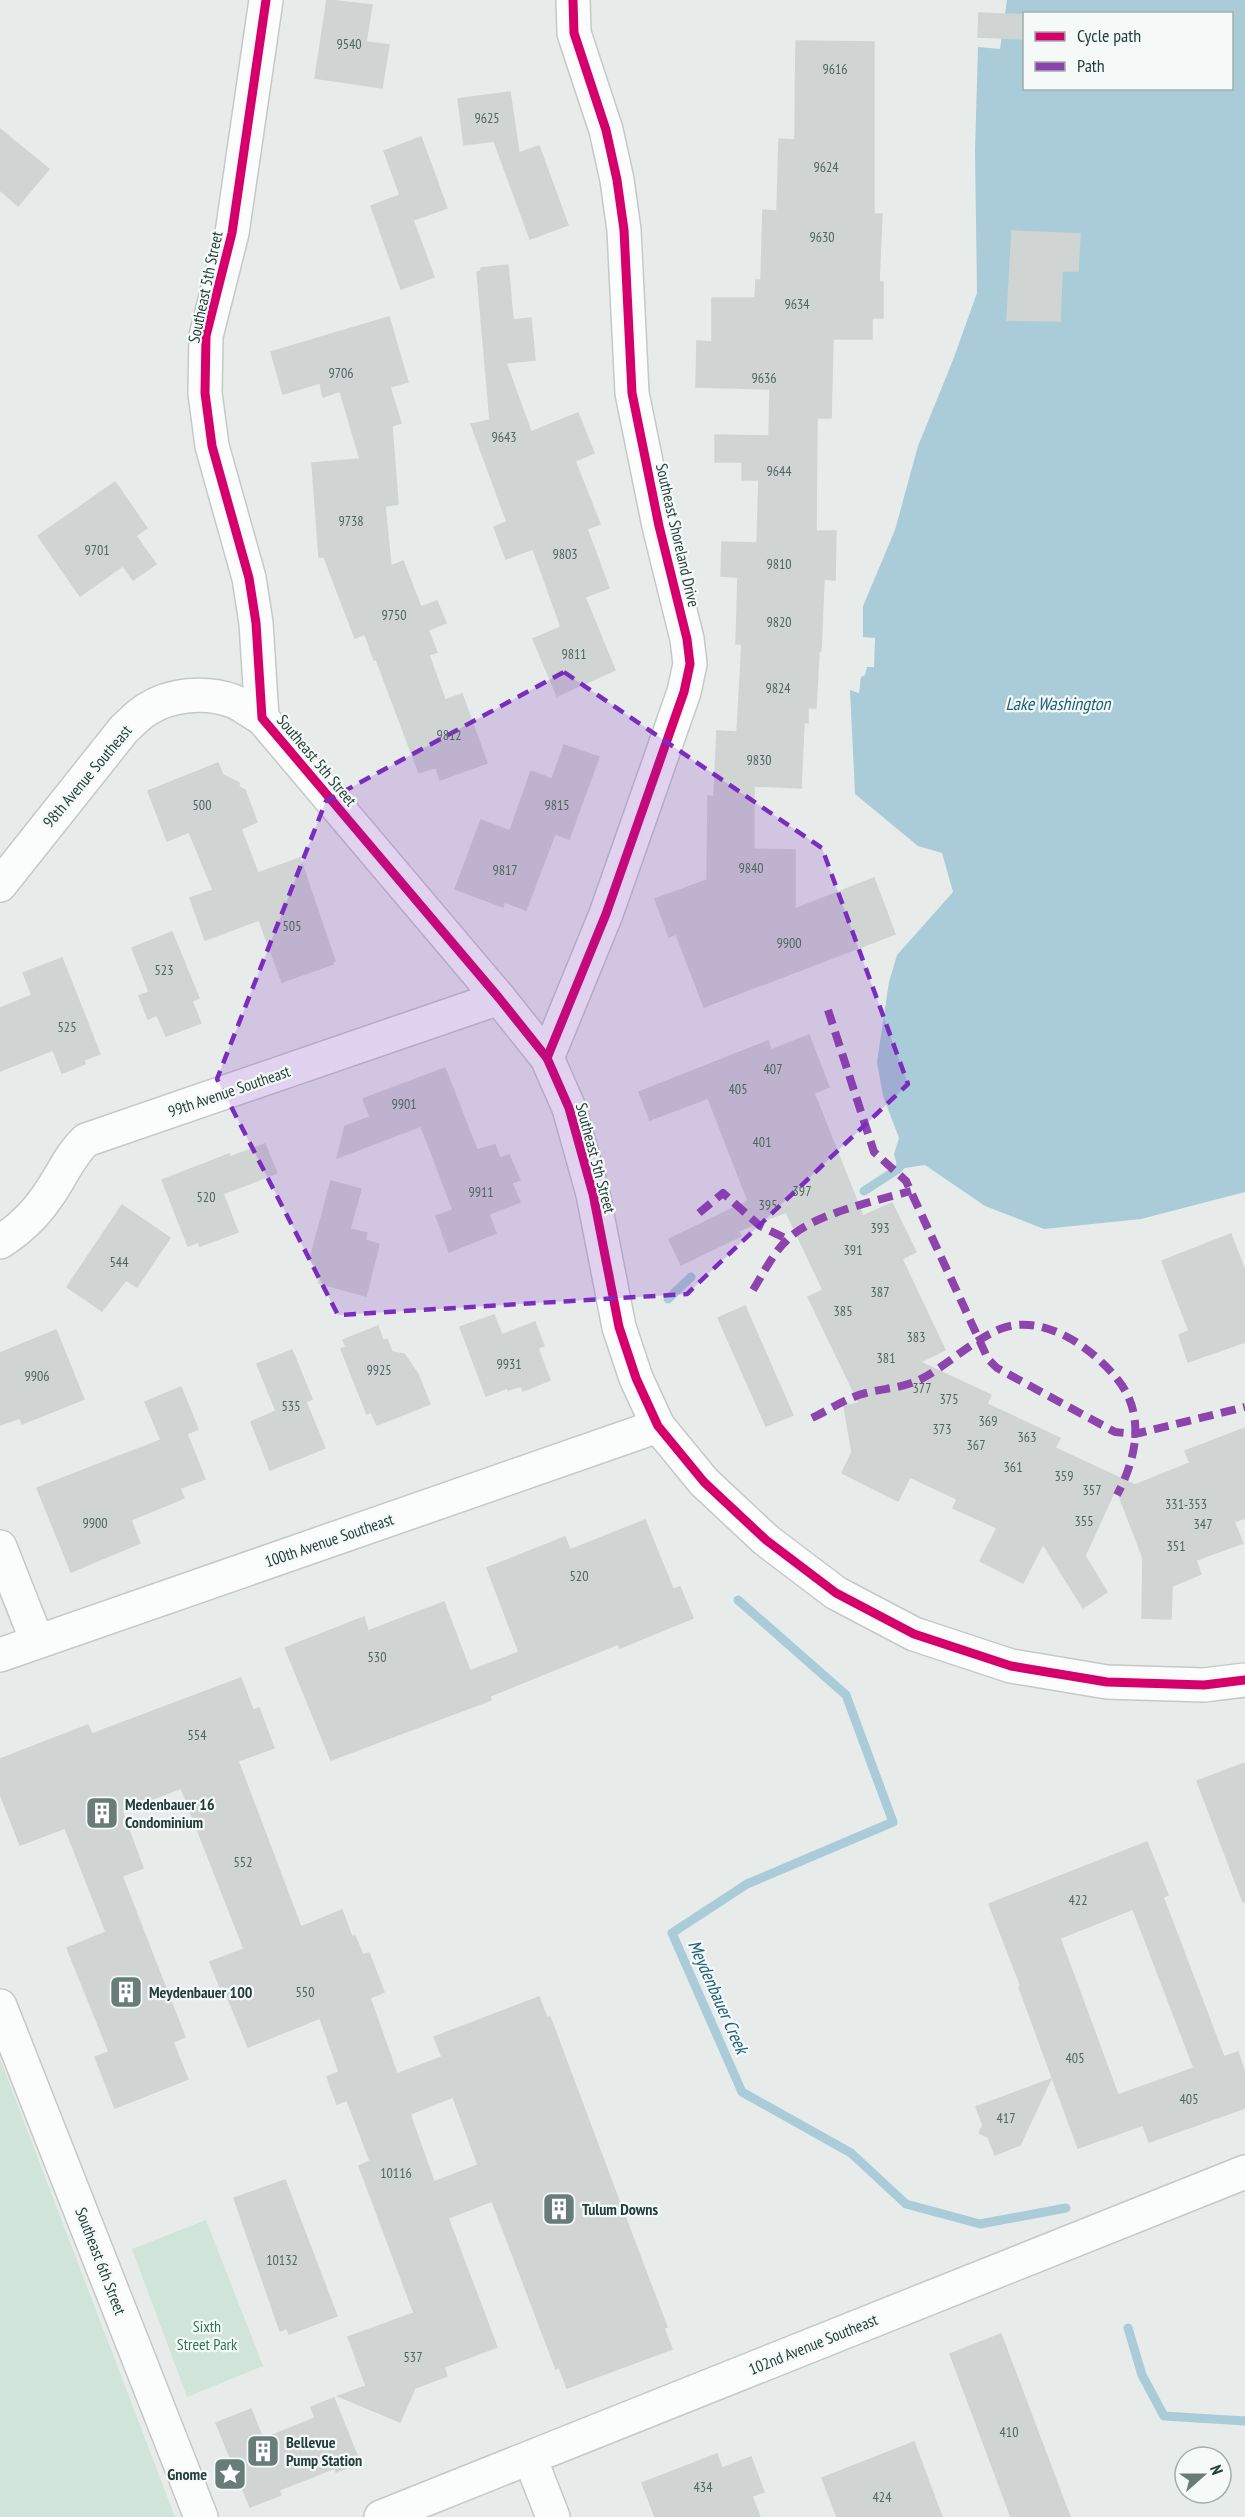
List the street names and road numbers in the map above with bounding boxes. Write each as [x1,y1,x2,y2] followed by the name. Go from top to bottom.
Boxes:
[183,229,227,345] street label: Southeast 5th Street
[652,461,704,609] street label: Southeast Shoreland Drive
[273,710,362,810] street label: Southeast 5th Street
[38,720,136,831] street label: 98th Avenue Southeast
[165,1061,293,1121] street label: 99th Avenue Southeast
[572,1101,621,1216] street label: Southeast 5th Street
[262,1508,397,1571] street label: 100th Avenue Southeast
[71,2204,131,2318] street label: Southeast 6th Street
[746,2309,881,2379] street label: 102nd Avenue Southeast

